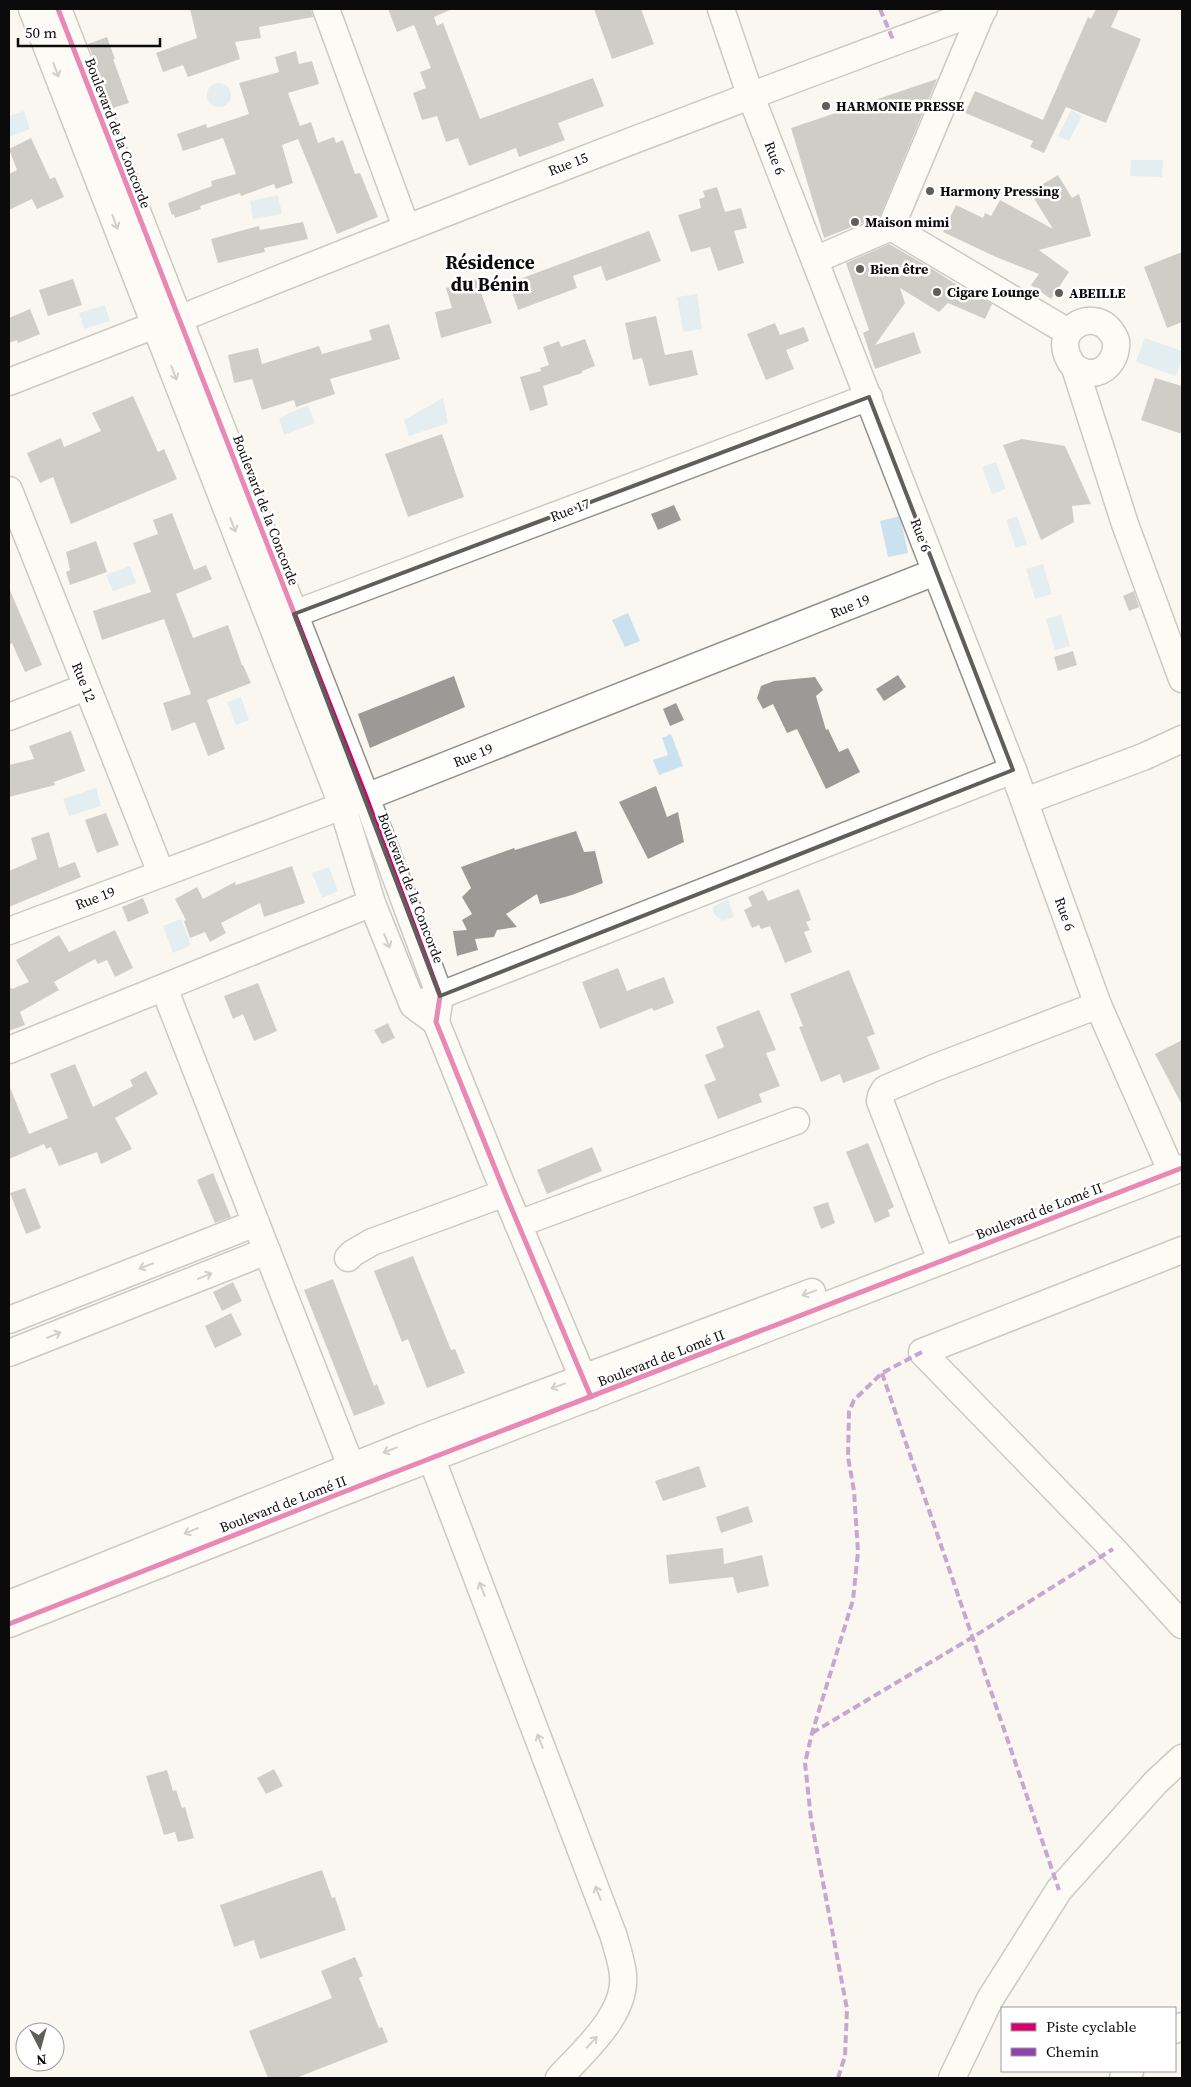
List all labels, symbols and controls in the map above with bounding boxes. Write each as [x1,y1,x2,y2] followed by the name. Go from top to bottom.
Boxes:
[18,15,160,47] scale bar
[25,22,57,43] text: 50 m
[80,55,156,211] street label: Boulevard de la Concorde
[52,62,61,78] one-way arrow
[836,96,964,116] place label: HARMONIE PRESSE
[820,100,832,112] marker: HARMONIE PRESSE
[760,138,790,178] street label: Rue 6
[545,147,591,181] street label: Rue 15
[940,181,1059,201] place label: Harmony Pressing
[924,185,936,197] marker: Harmony Pressing
[865,212,950,232] place label: Maison mimi
[111,214,120,229] one-way arrow
[849,216,861,228] marker: Maison mimi
[445,249,535,297] district label: Résidence du Bénin
[870,259,928,279] place label: Bien être
[854,263,866,275] marker: Bien être
[947,282,1039,302] place label: Cigare Lounge
[1069,283,1126,303] place label: ABEILLE
[931,286,943,298] marker: Cigare Lounge
[1053,287,1065,299] marker: ABEILLE
[170,365,179,381] one-way arrow
[228,432,304,588] street label: Boulevard de la Concorde
[547,493,593,527] street label: Rue 17
[906,515,936,555] street label: Rue 6
[229,517,238,532] one-way arrow
[827,589,873,623] street label: Rue 19
[67,659,101,705] street label: Rue 12
[450,738,496,772] street label: Rue 19
[373,810,449,966] street label: Boulevard de la Concorde
[72,881,118,915] street label: Rue 19
[1050,894,1080,934] street label: Rue 6
[384,934,393,949] one-way arrow
[973,1178,1105,1244] street label: Boulevard de Lomé II
[139,1262,154,1271] one-way arrow
[197,1270,212,1280] one-way arrow
[802,1289,817,1298] one-way arrow
[595,1325,727,1391] street label: Boulevard de Lomé II
[46,1330,61,1340] one-way arrow
[551,1382,566,1391] one-way arrow
[383,1446,398,1456] one-way arrow
[217,1471,349,1537] street label: Boulevard de Lomé II
[184,1527,199,1536] one-way arrow
[477,1582,486,1597] one-way arrow
[535,1734,544,1749] one-way arrow
[593,1886,602,1901] one-way arrow
[1001,2007,1176,2072] legend
[1046,2016,1137,2037] text: Piste cyclable
[15,2022,65,2072] north arrow
[586,2036,598,2049] one-way arrow
[1046,2041,1099,2062] text: Chemin
[35,2049,47,2070] text: N

